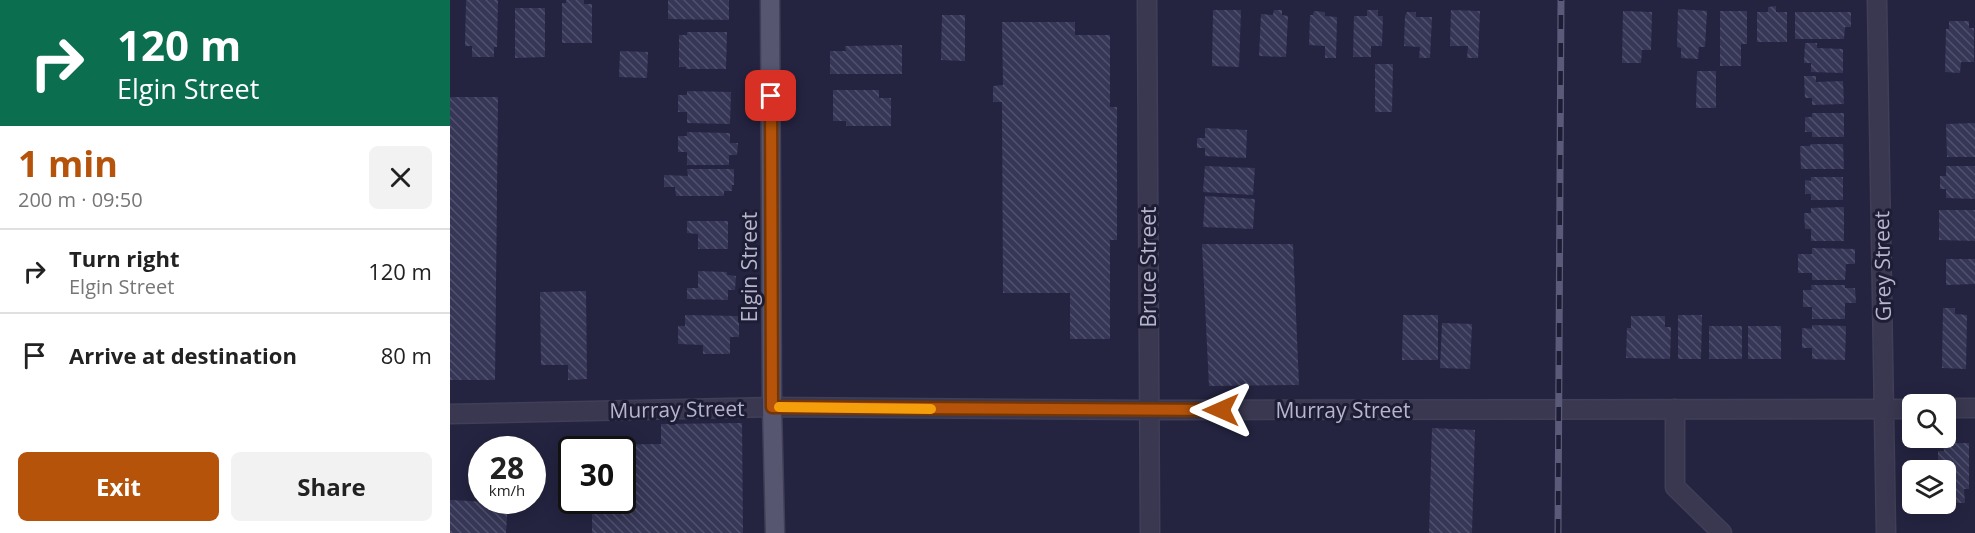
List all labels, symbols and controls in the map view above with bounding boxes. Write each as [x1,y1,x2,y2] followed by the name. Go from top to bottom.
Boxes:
[117,16,241,73] text: 120 m
[18,24,96,102] icon: right
[117,70,259,107] text: Elgin Street
[745,70,796,121] pin
[754,79,787,112] icon: arrive
[18,139,118,188] text: 1 min
[369,146,432,209] button: close
[18,186,143,213] text: 200 m · 09:50
[1134,207,1162,328] street label: Bruce Street
[1867,211,1897,321] street label: Grey Street
[735,212,763,322] street label: Elgin Street
[69,243,180,273] text: Turn right
[18,255,51,288] icon: right
[368,256,432,286] text: 120 m
[69,273,174,300] text: Elgin Street
[18,339,51,372] icon: arrive
[69,340,297,370] text: Arrive at destination
[381,340,432,370] text: 80 m
[1189,378,1253,442] position arrow
[609,394,745,424] street label: Murray Street
[1902,394,1956,514] map controls
[1902,394,1956,448] button: search
[1275,396,1411,424] street label: Murray Street
[558,436,636,514] speed limit sign: 30
[490,447,524,488] text: 28
[18,452,219,521] button: Exit
[231,452,432,521] button: Share
[1902,460,1956,514] button: layers
[489,480,525,500] text: km/h

